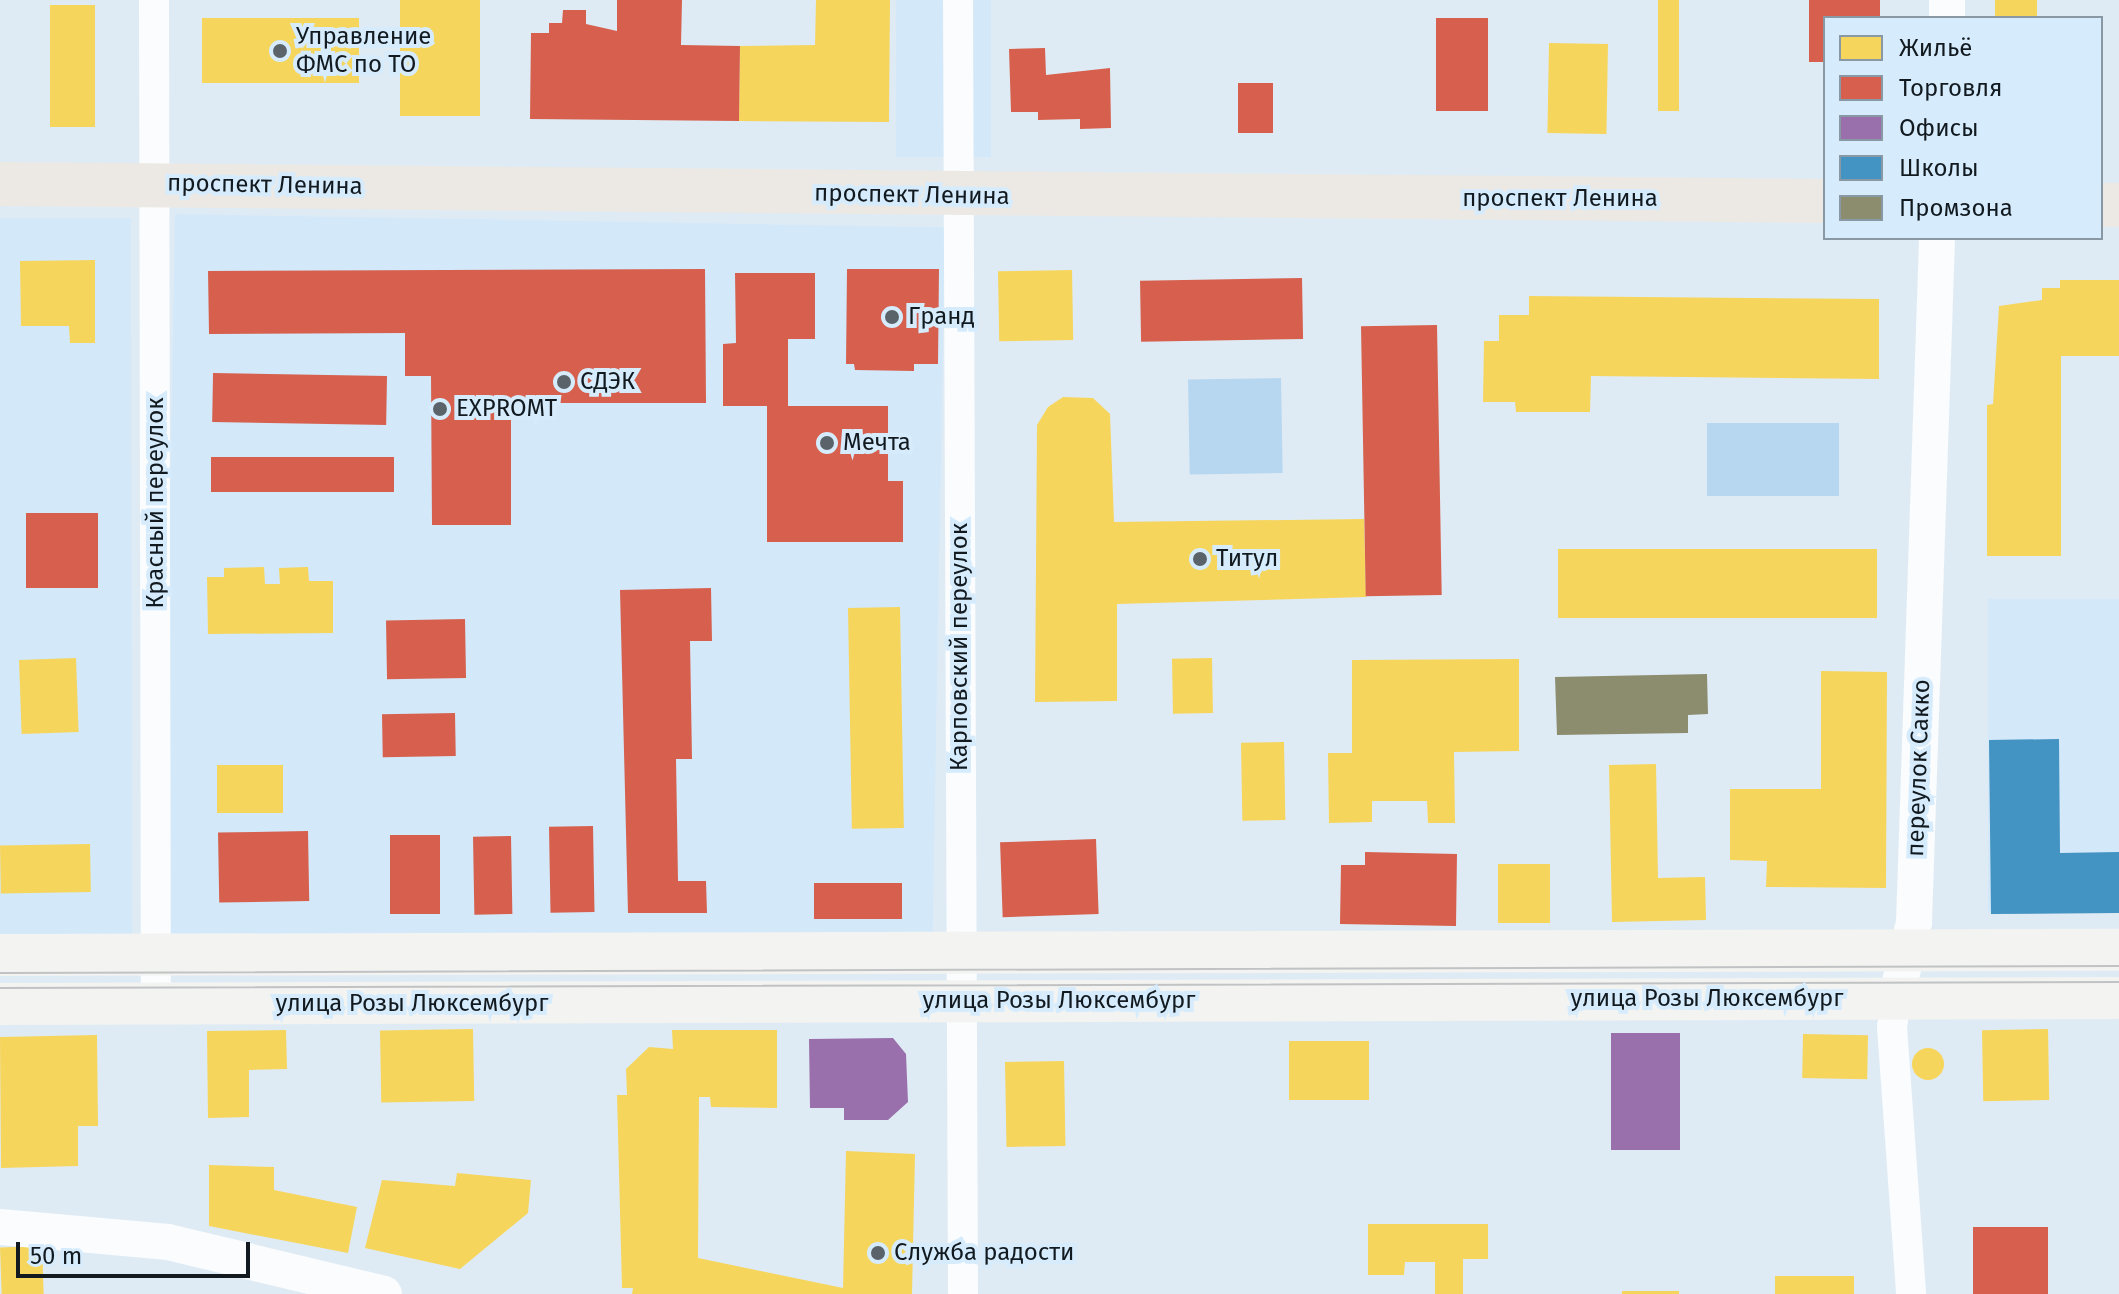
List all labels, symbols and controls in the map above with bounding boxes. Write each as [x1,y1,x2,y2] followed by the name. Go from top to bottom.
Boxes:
[1823,16,2103,240] legend
[296,23,431,79] place label: Управление ФМС по ТО
[1899,34,1972,62] text: Жильё
[271,42,289,60] marker: Управление ФМС по ТО
[1899,74,2002,102] text: Торговля
[1899,114,1979,142] text: Офисы
[1899,154,1979,182] text: Школы
[167,169,363,201] street label: проспект Ленина
[814,179,1010,211] street label: проспект Ленина
[1462,185,1658,213] street label: проспект Ленина
[1899,194,2013,222] text: Промзона
[908,303,975,331] place label: Гранд
[883,308,901,326] marker: Гранд
[580,368,635,396] place label: СДЭК
[555,373,573,391] marker: СДЭК
[456,395,557,423] place label: EXPROMT
[142,397,170,609] street label: Красный переулок
[431,400,449,418] marker: EXPROMT
[843,429,911,457] place label: Мечта
[818,434,836,452] marker: Мечта
[946,523,974,771] street label: Карповский переулок
[1216,545,1278,573] place label: Титул
[1191,550,1209,568] marker: Титул
[1902,679,1936,857] street label: переулок Сакко
[1570,985,1844,1013] street label: улица Розы Люксембург
[922,987,1196,1015] street label: улица Розы Люксембург
[275,990,549,1018] street label: улица Розы Люксембург
[20,1226,254,1276] scale bar
[894,1239,1074,1267] place label: Служба радости
[30,1242,82,1270] text: 50 m
[869,1244,887,1262] marker: Служба радости

